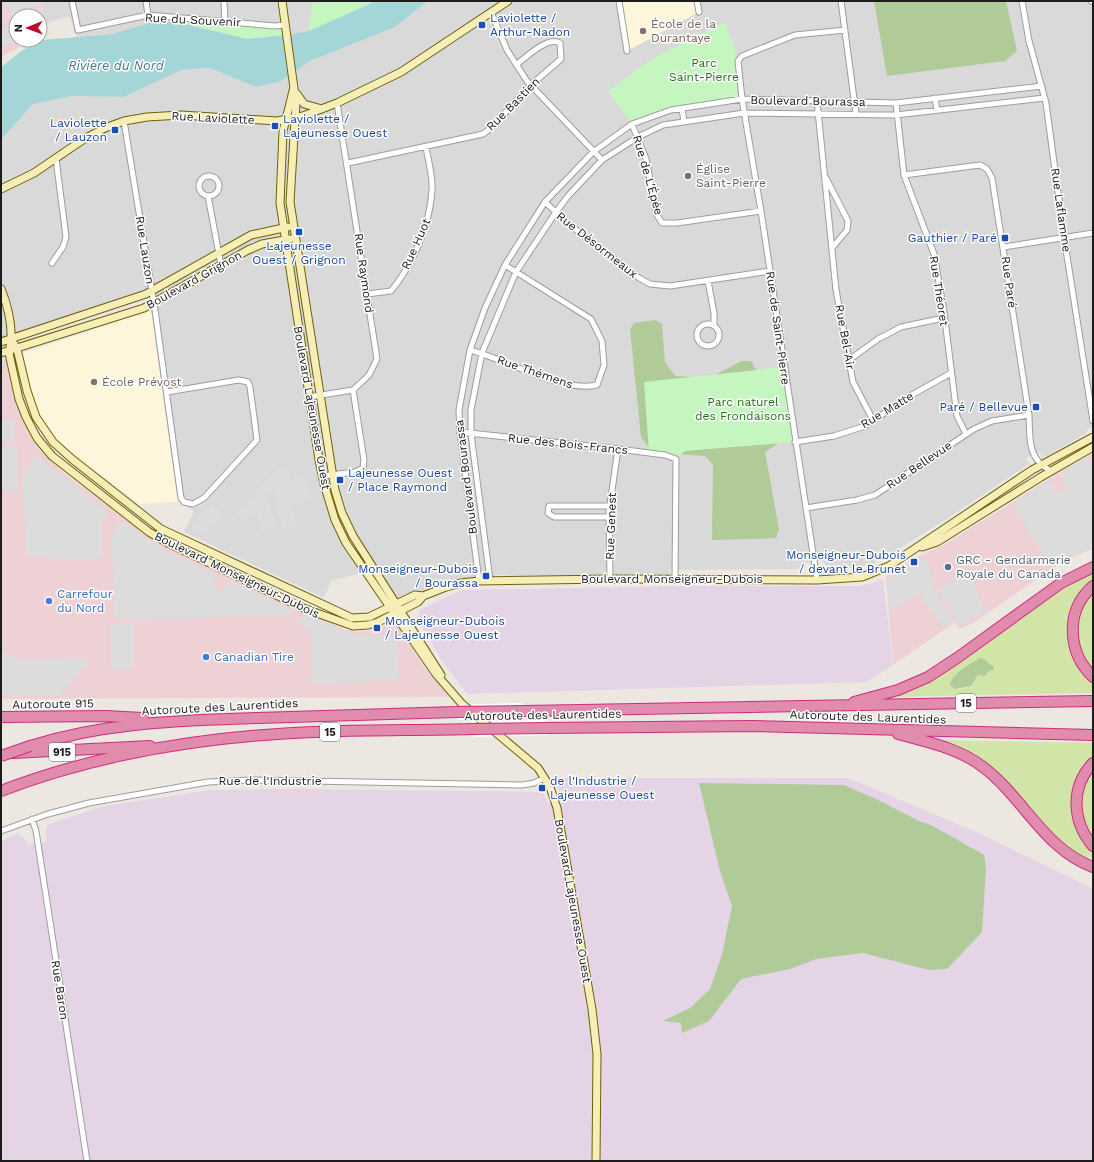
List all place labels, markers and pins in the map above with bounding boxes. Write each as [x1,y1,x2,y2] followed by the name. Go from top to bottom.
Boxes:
[490,11,570,39] place label: Laviolette / Arthur-Nadon
[651,17,716,45] place label: École de la Durantaye
[477,20,487,30] marker: Laviolette / Arthur-Nadon
[638,26,648,36] marker: École de la Durantaye
[283,112,387,140] place label: Laviolette / Lajeunesse Ouest
[50,116,107,144] place label: Laviolette / Lauzon
[270,121,280,131] marker: Laviolette / Lajeunesse Ouest
[110,125,120,135] marker: Laviolette / Lauzon
[696,162,766,190] place label: Église Saint-Pierre
[683,171,693,181] marker: Église Saint-Pierre
[294,227,304,237] marker: Lajeunesse Ouest / Grignon
[908,231,997,245] place label: Gauthier / Paré
[1000,233,1010,243] marker: Gauthier / Paré
[252,239,346,267] place label: Lajeunesse Ouest / Grignon
[102,375,182,389] place label: École Prévost
[89,377,99,387] marker: École Prévost
[939,400,1028,414] place label: Paré / Bellevue
[1031,402,1041,412] marker: Paré / Bellevue
[348,466,452,494] place label: Lajeunesse Ouest / Place Raymond
[335,475,345,485] marker: Lajeunesse Ouest / Place Raymond
[786,548,906,576] place label: Monseigneur-Dubois / devant le Brunet
[956,553,1071,581] place label: GRC - Gendarmerie Royale du Canada
[909,557,919,567] marker: Monseigneur-Dubois / devant le Brunet
[358,562,478,590] place label: Monseigneur-Dubois / Bourassa
[943,562,953,572] marker: GRC - Gendarmerie Royale du Canada
[481,571,491,581] marker: Monseigneur-Dubois / Bourassa
[57,587,113,615] place label: Carrefour du Nord
[44,596,54,606] marker: Carrefour du Nord
[385,614,505,642] place label: Monseigneur-Dubois / Lajeunesse Ouest
[372,623,382,633] marker: Monseigneur-Dubois / Lajeunesse Ouest
[214,650,294,664] place label: Canadian Tire
[201,652,211,662] marker: Canadian Tire
[550,774,654,802] place label: de l'Industrie / Lajeunesse Ouest
[537,783,547,793] marker: de l'Industrie / Lajeunesse Ouest

